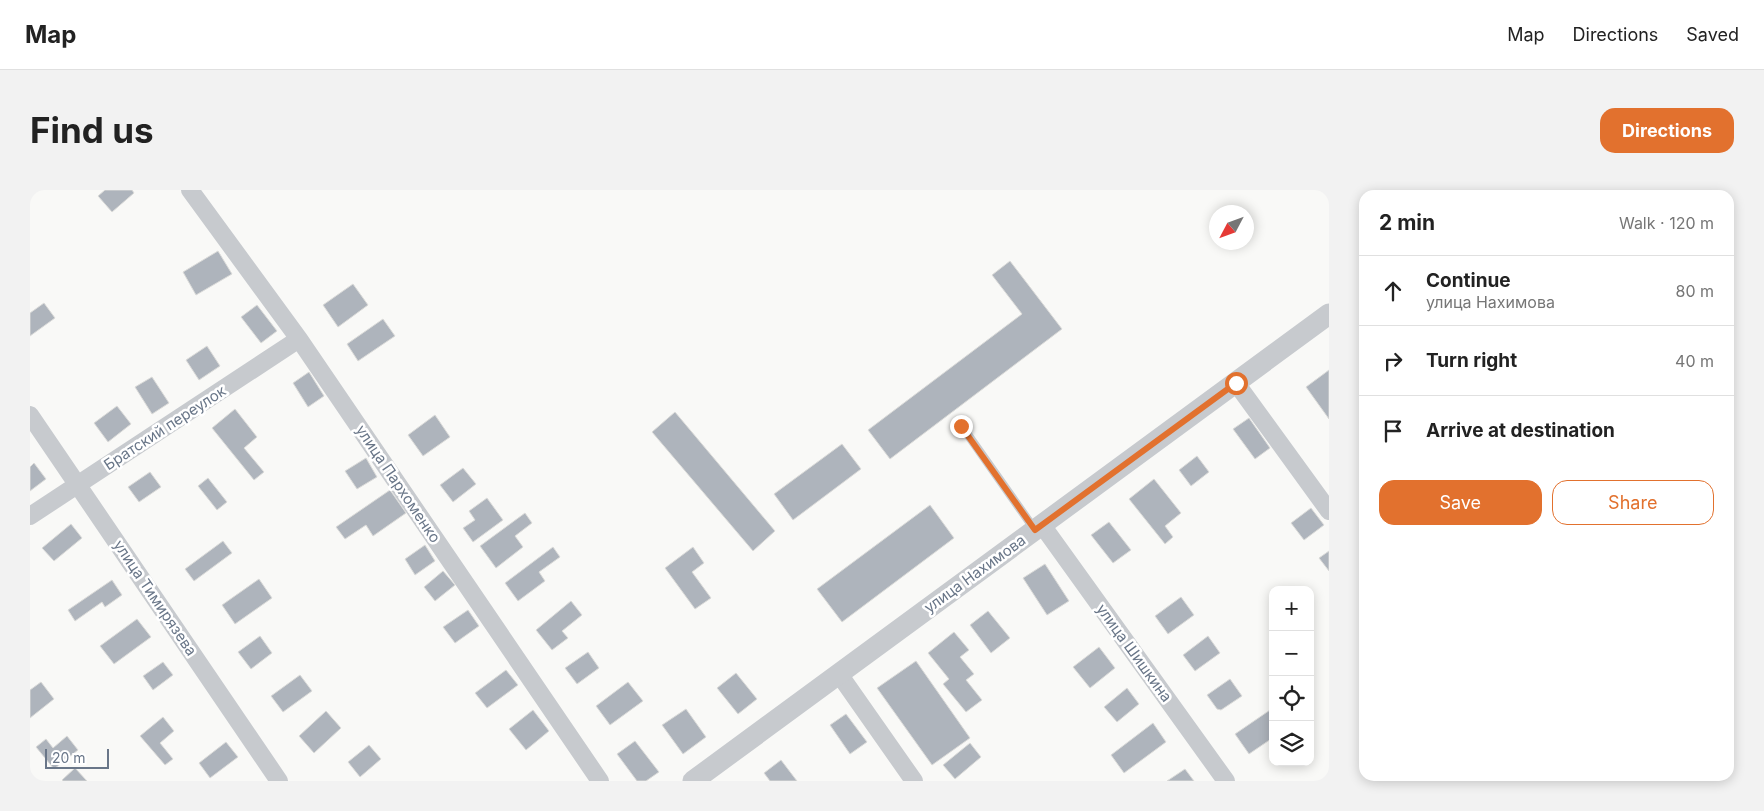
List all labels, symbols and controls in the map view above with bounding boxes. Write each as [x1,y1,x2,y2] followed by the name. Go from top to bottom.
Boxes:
[25,20,76,49] text: Map
[1507,24,1545,45] text: Map
[1573,24,1658,45] text: Directions
[1686,24,1739,45] text: Saved
[1600,108,1734,153] button: Directions
[30,109,154,151] text: Find us
[1209,205,1254,250] north arrow
[1379,210,1435,235] text: 2 min
[1619,213,1714,233] text: Walk · 120 m
[1426,269,1511,292] text: Continue
[1379,277,1407,305] icon: ahead
[1675,281,1714,301] text: 80 m
[1426,292,1555,312] text: улица Нахимова
[1379,347,1407,375] icon: right
[1426,349,1517,372] text: Turn right
[1675,351,1714,371] text: 40 m
[1225,372,1248,395] route start
[100,381,229,474] street label: Братский переулок
[950,415,973,438] route end
[1379,417,1407,445] icon: arrive
[1426,419,1615,442] text: Arrive at destination
[352,421,445,546] street label: улица Пархоменко
[1379,480,1542,525] button: Save
[1552,480,1714,525] button: Share
[920,530,1029,617] street label: улица Нахимова
[110,536,201,659] street label: улица Тимирязева
[1269,586,1314,766] map controls
[1269,586,1314,631] button: +
[1092,600,1176,706] street label: улица Шишкина
[1269,631,1314,676] button: −
[1269,676,1314,721] button: locate
[1269,721,1314,766] button: layers
[45,746,109,769] scale bar
[52,749,86,766] text: 20 m

